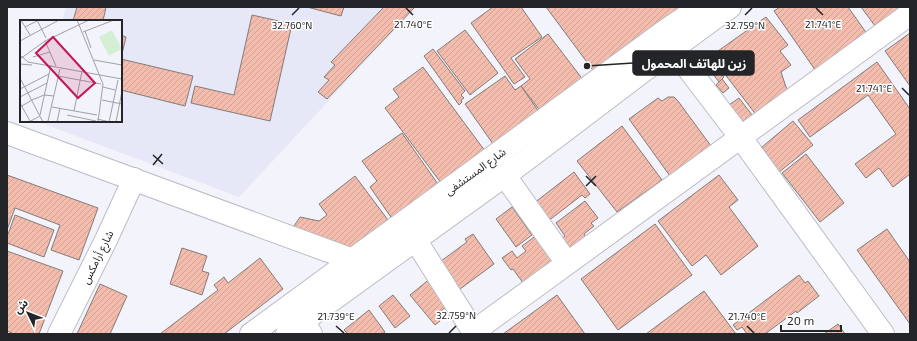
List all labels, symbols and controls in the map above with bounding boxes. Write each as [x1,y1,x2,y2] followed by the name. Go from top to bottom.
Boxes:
[394,18,432,30] text: 21.740°E
[805,18,841,30] text: 21.741°E
[272,19,312,31] text: 32.760°N
[725,19,765,31] text: 32.759°N
[20,20,122,122] inset map
[633,51,754,75] callout: زين للهاتف المحمول
[642,56,746,71] text: زين للهاتف المحمول
[856,82,892,94] text: 21.741°E
[442,144,509,199] street label: شارع المستشفى
[78,228,118,287] street label: شارع أرامكس
[8,293,48,333] north arrow
[10,296,31,316] text: ش
[781,307,841,333] scale bar
[436,309,476,321] text: 32.759°N
[317,310,355,322] text: 21.739°E
[728,310,766,322] text: 21.740°E
[787,313,814,327] text: 20 m

